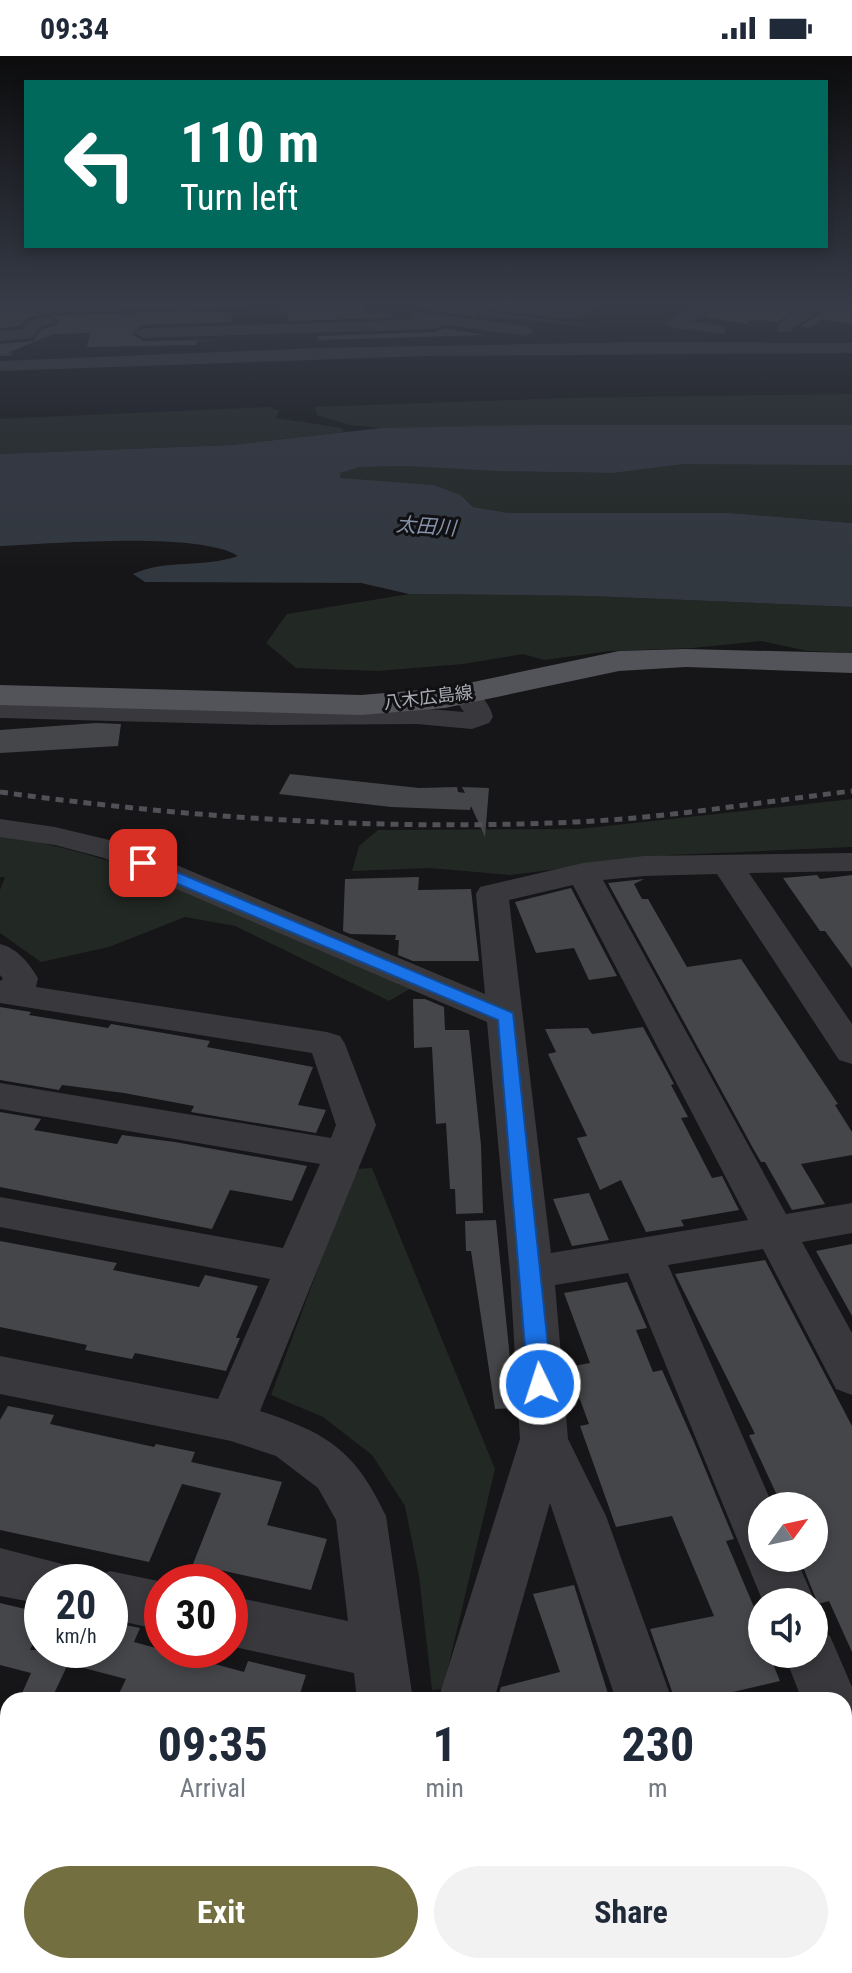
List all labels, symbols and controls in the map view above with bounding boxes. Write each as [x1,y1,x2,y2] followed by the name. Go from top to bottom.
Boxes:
[40,11,109,46] text: 09:34
[180,110,319,176] text: 110 m
[48,112,152,216] icon: left
[180,177,298,219] text: Turn left
[395,512,459,540] water label: 太田川
[382,681,474,713] street label: 八木広島線
[109,829,177,897] pin
[121,841,165,885] icon: arrive
[498,1342,582,1426] position arrow
[748,1492,828,1572] north arrow
[748,1492,828,1668] map controls
[144,1564,248,1668] speed limit sign: 30
[56,1582,96,1629] text: 20
[748,1588,828,1668] button: sound
[55,1624,97,1648] text: km/h
[158,1716,268,1773] text: 09:35
[433,1716,457,1773] text: 1
[621,1716,694,1773] text: 230
[180,1773,246,1803] text: Arrival
[426,1773,464,1803] text: min
[648,1773,668,1803] text: m
[24,1866,418,1958] button: Exit
[434,1866,828,1958] button: Share

